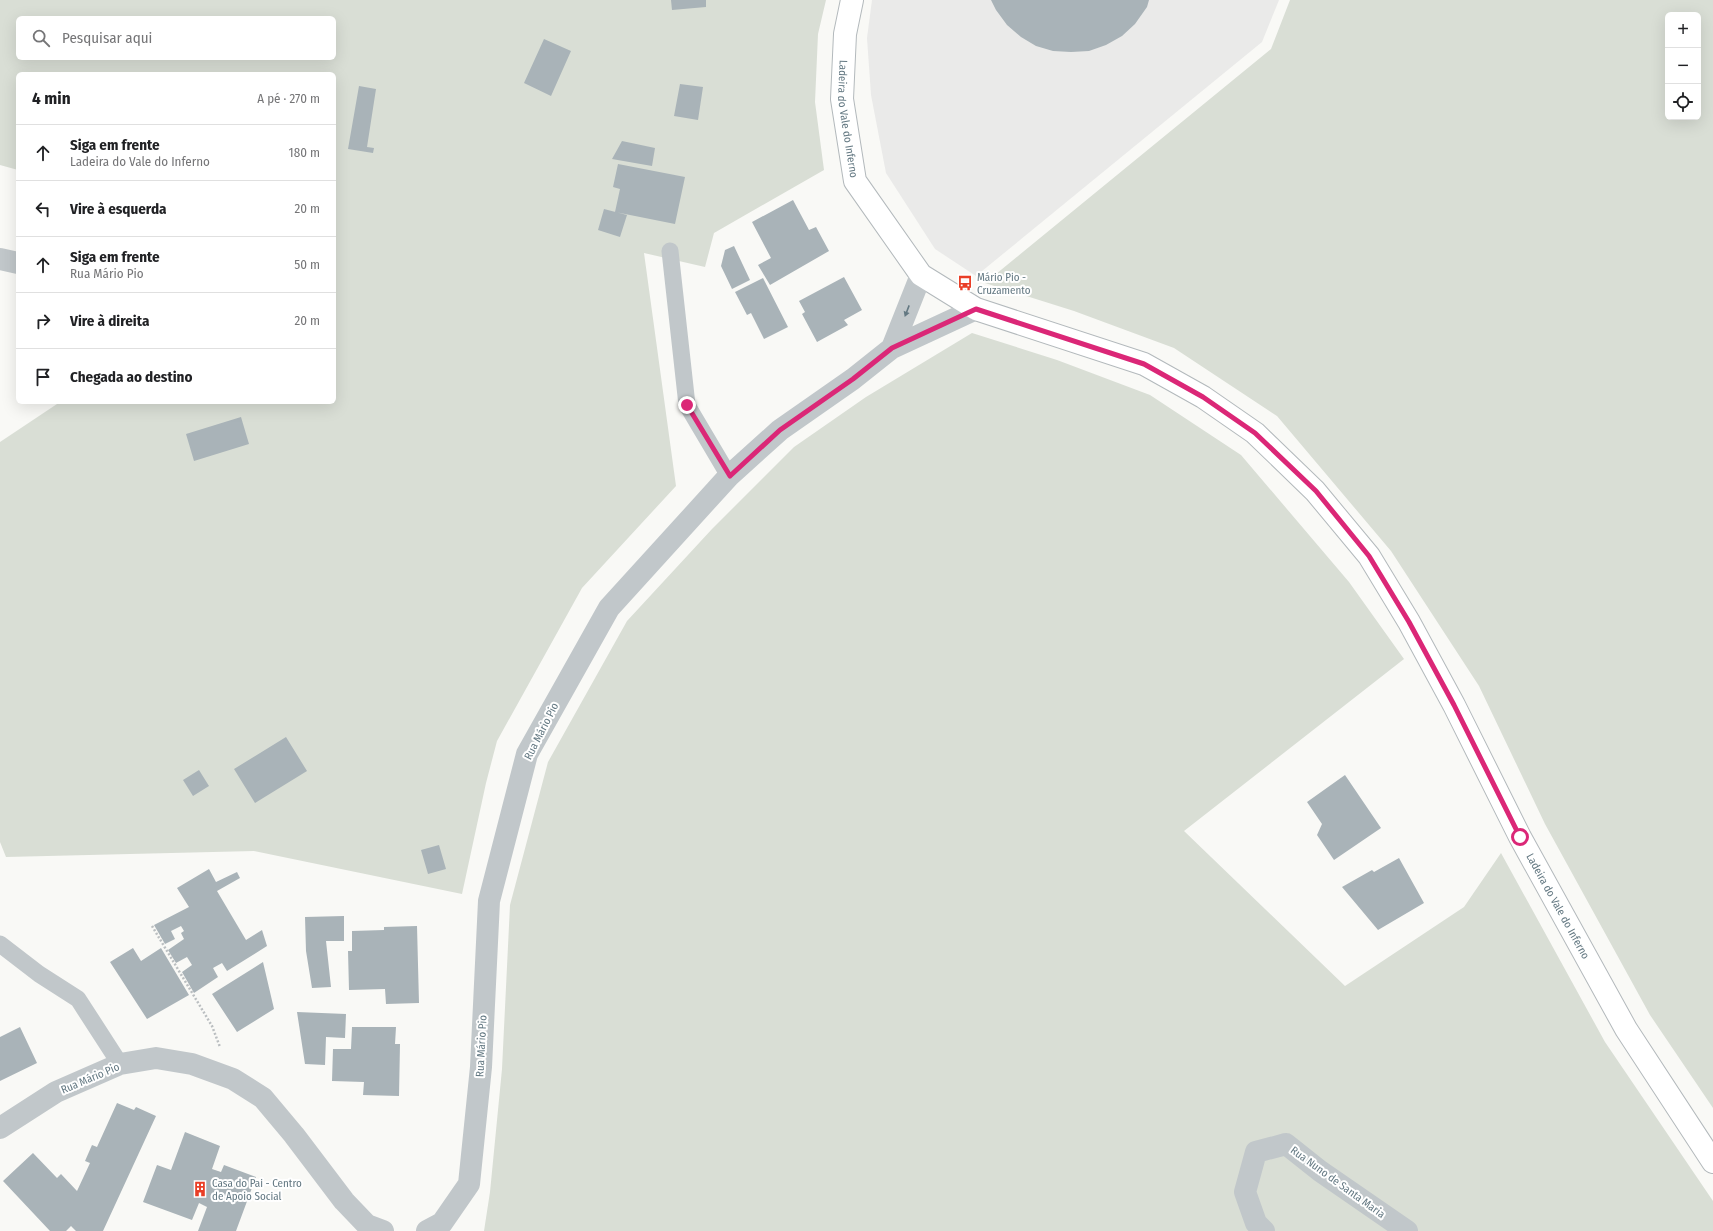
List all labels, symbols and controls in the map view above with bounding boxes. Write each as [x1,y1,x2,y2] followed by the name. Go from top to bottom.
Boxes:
[1665,12,1701,120] map controls
[1665,12,1701,48] button: +
[16,16,336,60] search box
[30,27,52,49] icon: search
[62,29,152,47] text: Pesquisar aqui
[1665,48,1701,84] button: −
[835,60,860,179] street label: Ladeira do Vale do Inferno
[1665,84,1701,120] button: locate
[32,88,71,109] text: 4 min
[257,91,320,106] text: A pé · 270 m
[70,136,160,154] text: Siga em frente
[32,142,54,164] icon: ahead
[289,145,320,160] text: 180 m
[70,154,210,169] text: Ladeira do Vale do Inferno
[32,198,54,220] icon: left
[70,200,167,218] text: Vire à esquerda
[294,201,320,216] text: 20 m
[70,248,160,266] text: Siga em frente
[32,254,54,276] icon: ahead
[294,257,320,272] text: 50 m
[70,266,144,281] text: Rua Mário Pio
[977,271,1031,297] place label: Mário Pio - Cruzamento
[956,274,974,292] bus stop icon: Mário Pio - Cruzamento
[903,305,909,317] one-way arrow
[32,310,54,332] icon: right
[70,312,149,330] text: Vire à direita
[294,313,320,328] text: 20 m
[32,366,54,388] icon: arrive
[70,368,192,386] text: Chegada ao destino
[678,396,696,414] route end
[522,700,561,762] street label: Rua Mário Pio
[1511,828,1529,846] route start
[1523,851,1592,962] street label: Ladeira do Vale do Inferno
[473,1014,490,1077] street label: Rua Mário Pio
[59,1060,122,1097] street label: Rua Mário Pio
[1288,1144,1387,1221] street label: Rua Nuno de Santa Maria
[212,1177,302,1203] place label: Casa do Pai - Centro de Apoio Social
[191,1180,209,1198] building icon: Casa do Pai - Centro de Apoio Social

